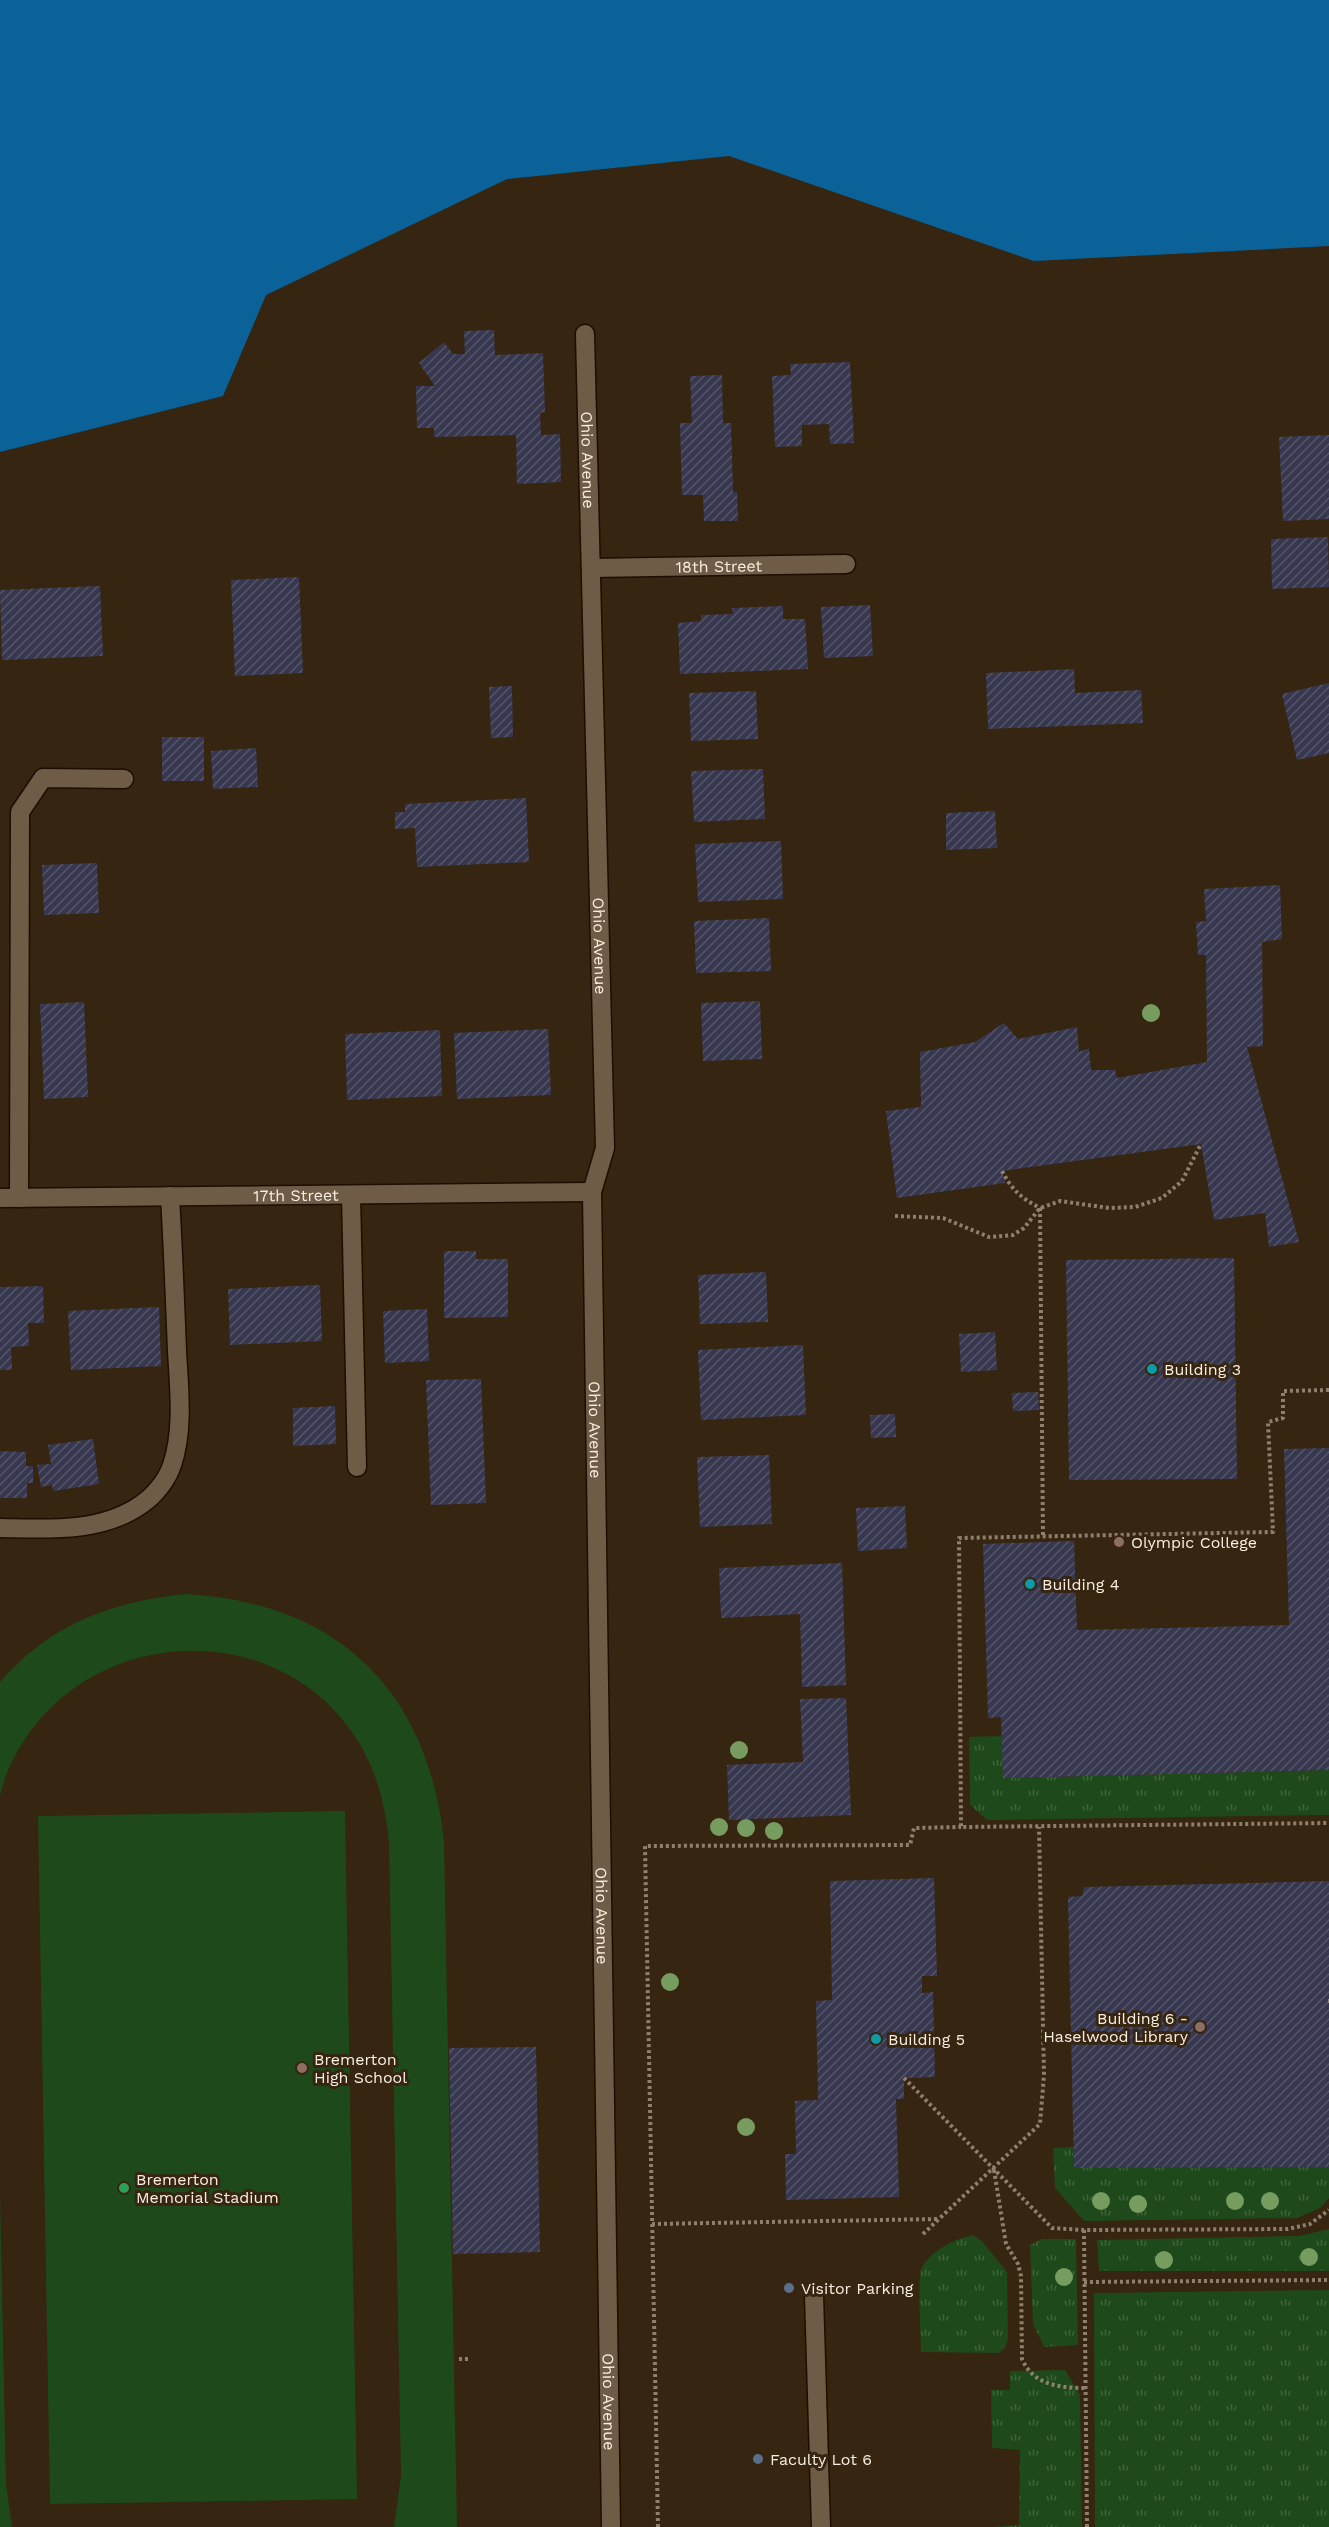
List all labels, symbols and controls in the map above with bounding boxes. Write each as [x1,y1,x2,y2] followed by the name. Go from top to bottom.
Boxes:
[577,411,599,509] street label: Ohio Avenue
[676,556,763,576] street label: 18th Street
[589,897,611,995] street label: Ohio Avenue
[253,1185,339,1205] street label: 17th Street
[1164,1360,1241,1379] place label: Building 3
[1145,1362,1159,1376] marker: Building 3
[585,1381,606,1479] street label: Ohio Avenue
[1131,1533,1257,1552] place label: Olympic College
[1112,1535,1126,1549] marker: Olympic College
[1042,1575,1120,1594] place label: Building 4
[1023,1577,1037,1591] marker: Building 4
[592,1867,612,1964] street label: Ohio Avenue
[1043,2009,1189,2046] place label: Building 6 - Haselwood Library
[1193,2020,1207,2034] marker: Building 6 - Haselwood Library
[888,2030,965,2049] place label: Building 5
[869,2032,883,2046] marker: Building 5
[314,2050,407,2087] place label: Bremerton High School
[295,2061,309,2075] marker: Bremerton High School
[136,2170,279,2207] place label: Bremerton Memorial Stadium
[117,2181,131,2195] marker: Bremerton Memorial Stadium
[801,2279,914,2298] place label: Visitor Parking
[782,2281,796,2295] marker: Visitor Parking
[599,2353,619,2450] street label: Ohio Avenue
[770,2450,872,2469] place label: Faculty Lot 6
[751,2452,765,2466] marker: Faculty Lot 6

